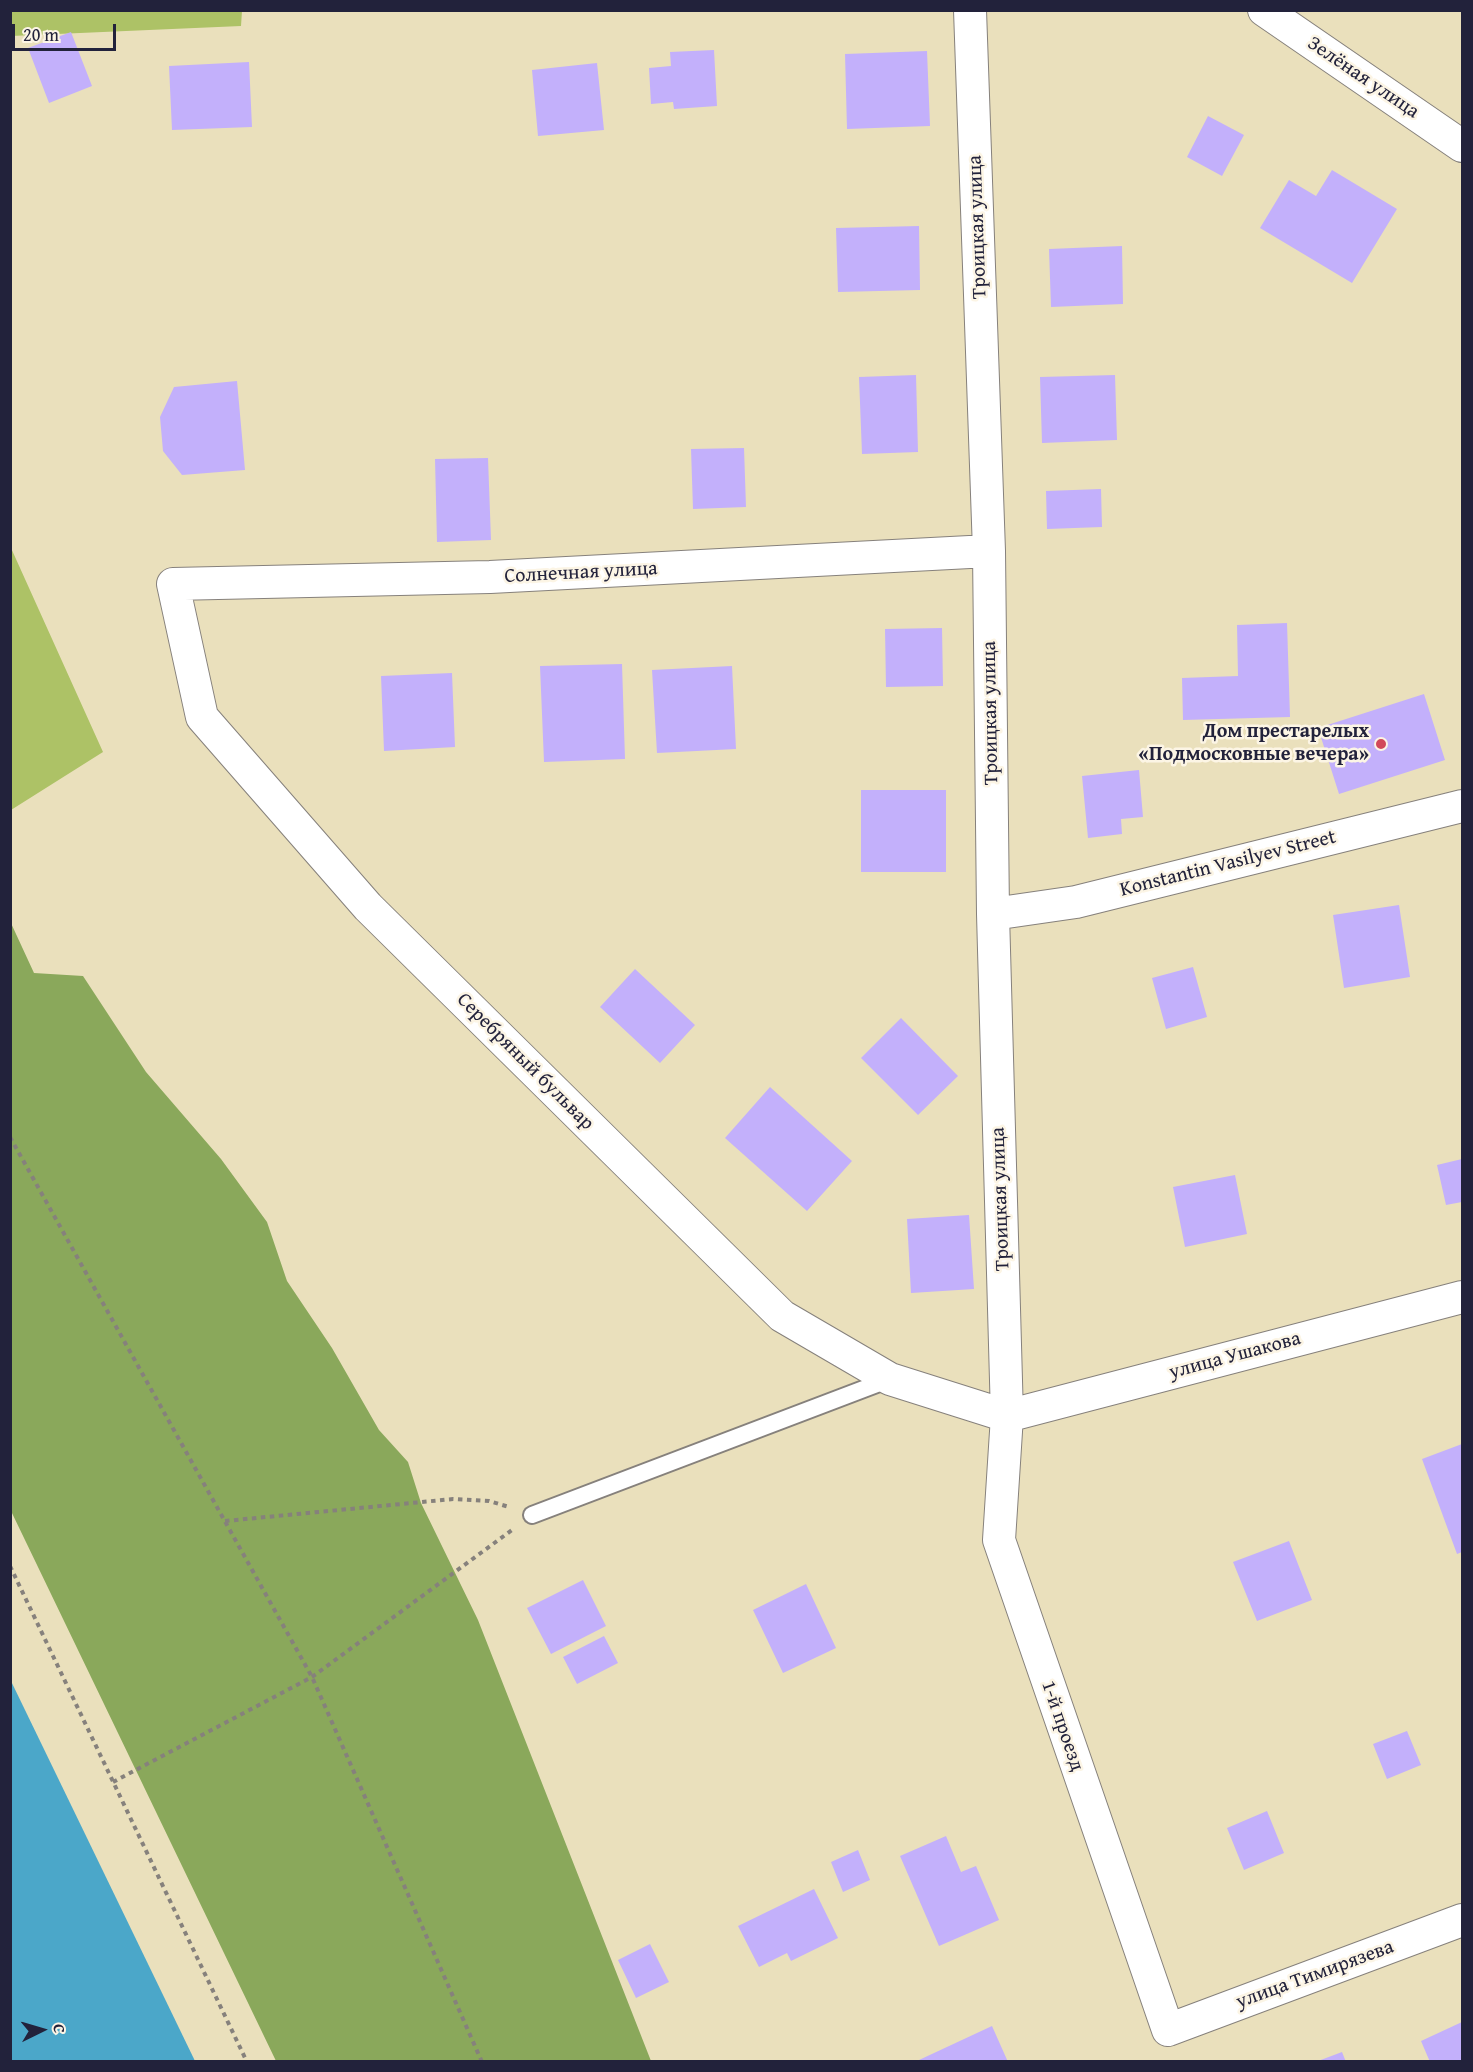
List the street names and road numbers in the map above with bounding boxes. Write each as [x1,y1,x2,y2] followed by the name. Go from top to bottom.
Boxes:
[1303,32,1423,124] street label: Зелёная улица
[963,155,993,299] street label: Троицкая улица
[504,557,658,589] street label: Солнечная улица
[978,641,1004,785] street label: Троицкая улица
[1118,826,1338,902] street label: Konstantin Vasilyev Street
[451,988,599,1136] street label: Серебряный бульвар
[986,1127,1016,1271] street label: Троицкая улица
[1167,1327,1303,1385] street label: улица Ушакова
[1035,1678,1089,1774] street label: 1-й проезд
[1233,1935,1397,2015] street label: улица Тимирязева

